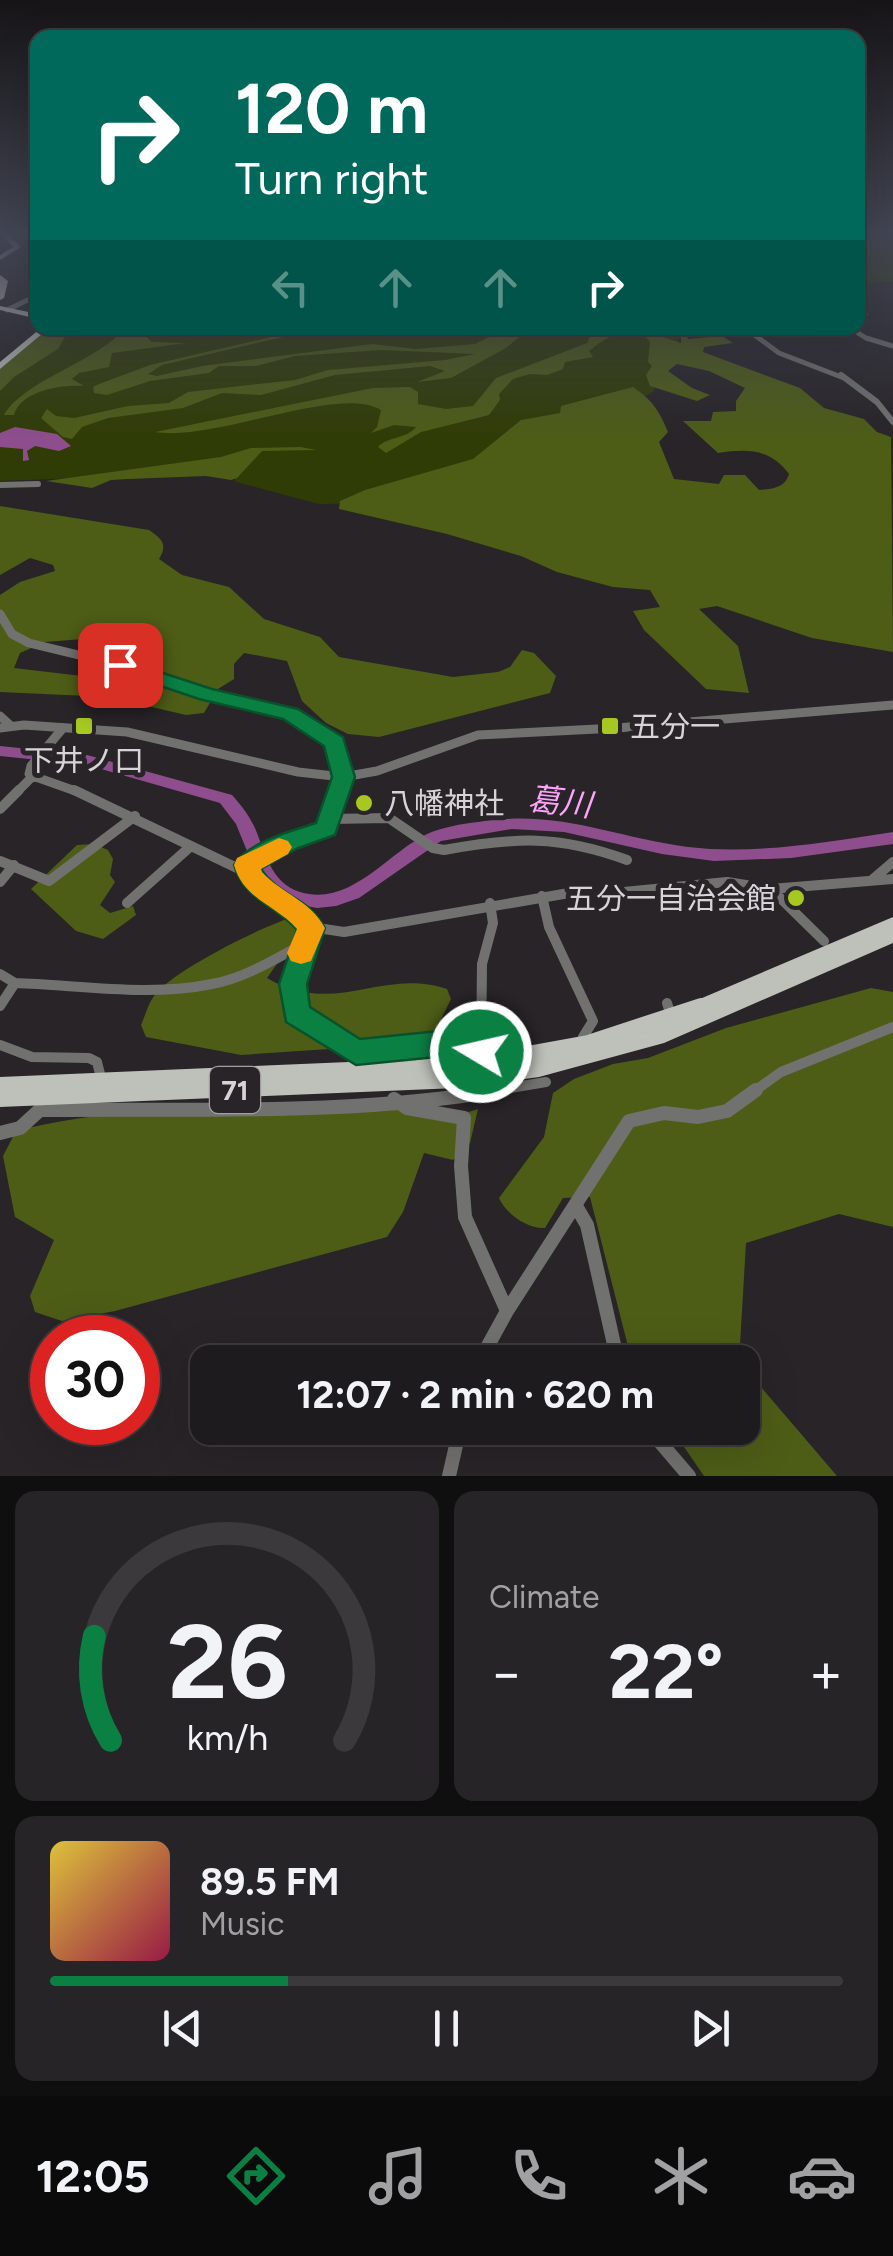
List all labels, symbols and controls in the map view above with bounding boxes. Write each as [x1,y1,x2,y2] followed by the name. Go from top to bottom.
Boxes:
[235,66,428,151] text: 120 m
[70,70,200,200] icon: right
[235,151,428,205] text: Turn right
[263,260,318,315] icon: left
[368,260,423,315] icon: ahead
[473,260,528,315] icon: ahead
[578,260,633,315] icon: right
[78,623,163,708] pin
[93,638,148,693] icon: arrive
[630,708,720,745] place label: 五分一
[73,715,95,737] marker: 下井ノ口
[599,715,621,737] marker: 五分一
[24,742,144,779] place label: 下井ノ口
[526,780,597,825] water label: 葛川
[384,785,504,822] place label: 八幡神社
[353,792,375,814] marker: 八幡神社
[566,880,776,917] place label: 五分一自治会館
[785,887,807,909] marker: 五分一自治会館
[429,1000,533,1104] position arrow
[210,1067,260,1113] road number: 71
[30,1315,160,1445] speed limit sign: 30
[296,1372,654,1418] text: 12:07 · 2 min · 620 m
[489,1578,600,1616] text: Climate
[167,1599,287,1724] text: 26
[608,1627,724,1717] text: 22°
[489,1640,523,1706] text: −
[809,1640,843,1706] text: +
[186,1716,268,1759] text: km/h
[200,1859,339,1905] text: 89.5 FM
[200,1905,285,1943] text: Music
[155,2001,210,2056] icon: previous
[419,2001,474,2056] icon: pause
[683,2001,738,2056] icon: next
[221,2141,291,2211] icon: directions
[363,2141,433,2211] icon: music
[504,2141,574,2211] icon: phone
[646,2141,716,2211] icon: climate
[787,2141,857,2211] icon: car
[36,2149,150,2203] text: 12:05

